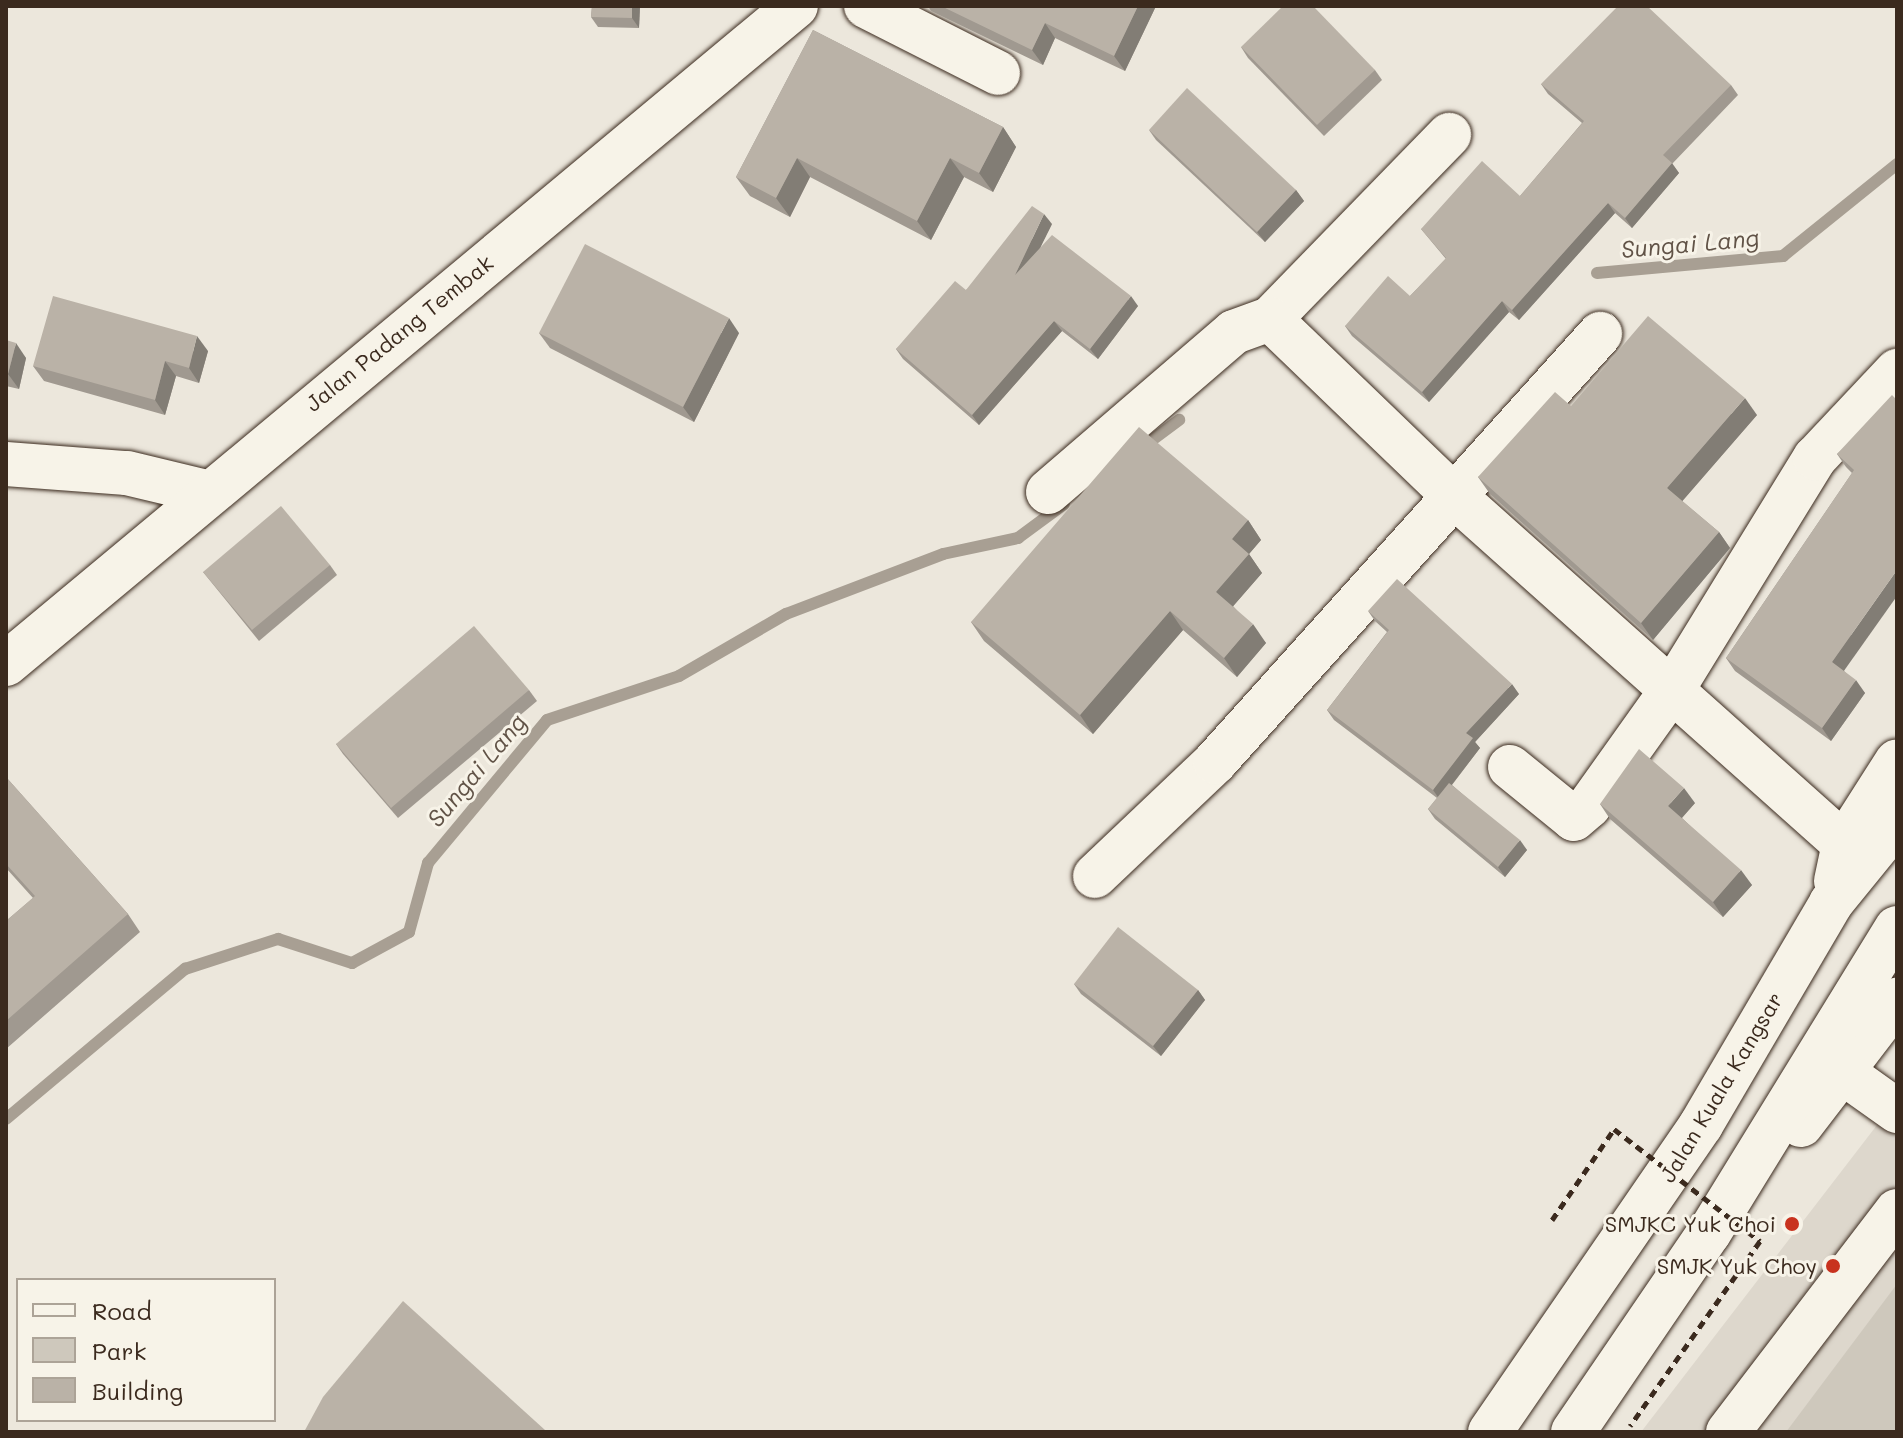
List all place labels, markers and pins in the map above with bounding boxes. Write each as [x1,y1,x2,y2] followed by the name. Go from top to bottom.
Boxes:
[1605,1211,1776,1237] place label: SMJKC Yuk Choi
[1783,1215,1801,1233] marker: SMJKC Yuk Choi
[1657,1253,1817,1279] place label: SMJK Yuk Choy
[1824,1257,1842,1275] marker: SMJK Yuk Choy

